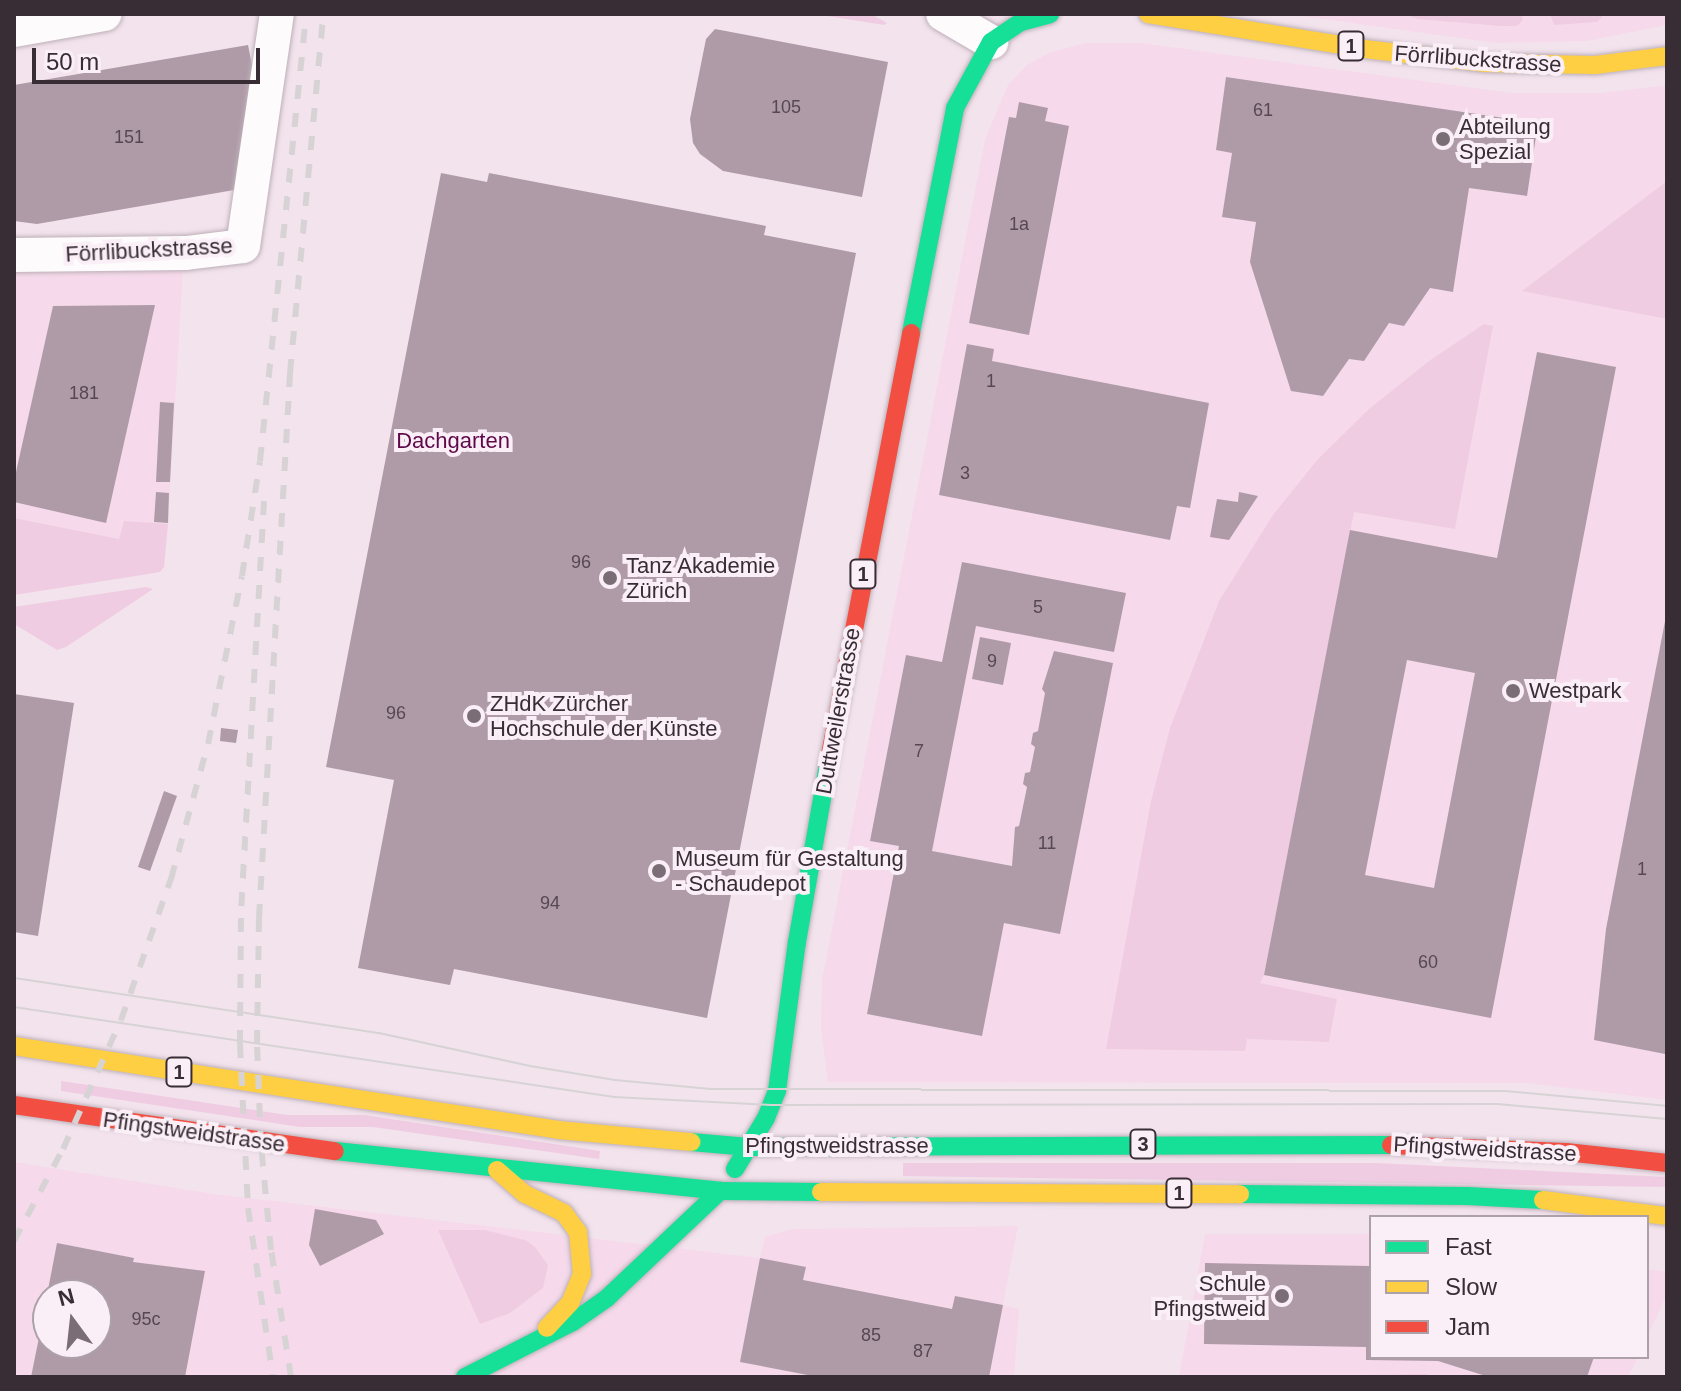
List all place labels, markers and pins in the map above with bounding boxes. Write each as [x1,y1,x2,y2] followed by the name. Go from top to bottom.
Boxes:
[1459,113,1551,164] place label: Abteilung Spezial
[1434,130,1452,148] marker: Abteilung Spezial
[626,552,776,604] place label: Tanz Akademie Zürich
[601,569,619,587] marker: Tanz Akademie Zürich
[1529,678,1622,704] place label: Westpark
[1504,682,1522,700] marker: Westpark
[490,690,717,742] place label: ZHdK Zürcher Hochschule der Künste
[465,707,483,725] marker: ZHdK Zürcher Hochschule der Künste
[675,845,904,896] place label: Museum für Gestaltung - Schaudepot
[650,862,668,880] marker: Museum für Gestaltung - Schaudepot
[1153,1270,1266,1322] place label: Schule Pfingstweid
[1273,1287,1291,1305] marker: Schule Pfingstweid

